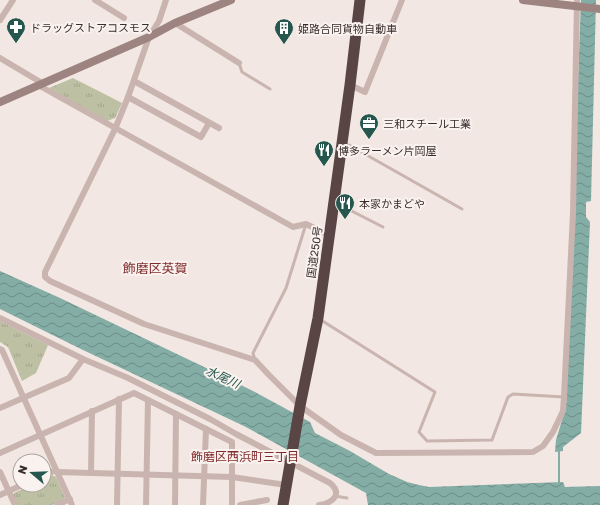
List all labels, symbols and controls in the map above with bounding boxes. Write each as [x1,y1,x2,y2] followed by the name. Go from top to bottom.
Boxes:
[5,16,27,44] pharmacy icon: ドラッグストアコスモス
[273,17,295,45] building icon: 姫路合同貨物自動車
[30,21,151,34] place label: ドラッグストアコスモス
[298,22,397,35] place label: 姫路合同貨物自動車
[358,112,380,140] office icon: 三和スチール工業
[383,117,471,130] place label: 三和スチール工業
[313,139,335,167] restaurant icon: 博多ラーメン片岡屋
[338,144,437,157] place label: 博多ラーメン片岡屋
[334,192,356,220] restaurant icon: 本家かまどや
[359,197,425,210] place label: 本家かまどや
[304,225,324,279] street label: 国道250号
[122,260,188,276] district label: 飾磨区英賀
[204,363,244,392] water label: 水尾川
[191,449,299,464] district label: 飾磨区西浜町三丁目
[12,453,52,493] north arrow
[15,464,30,476] text: N

